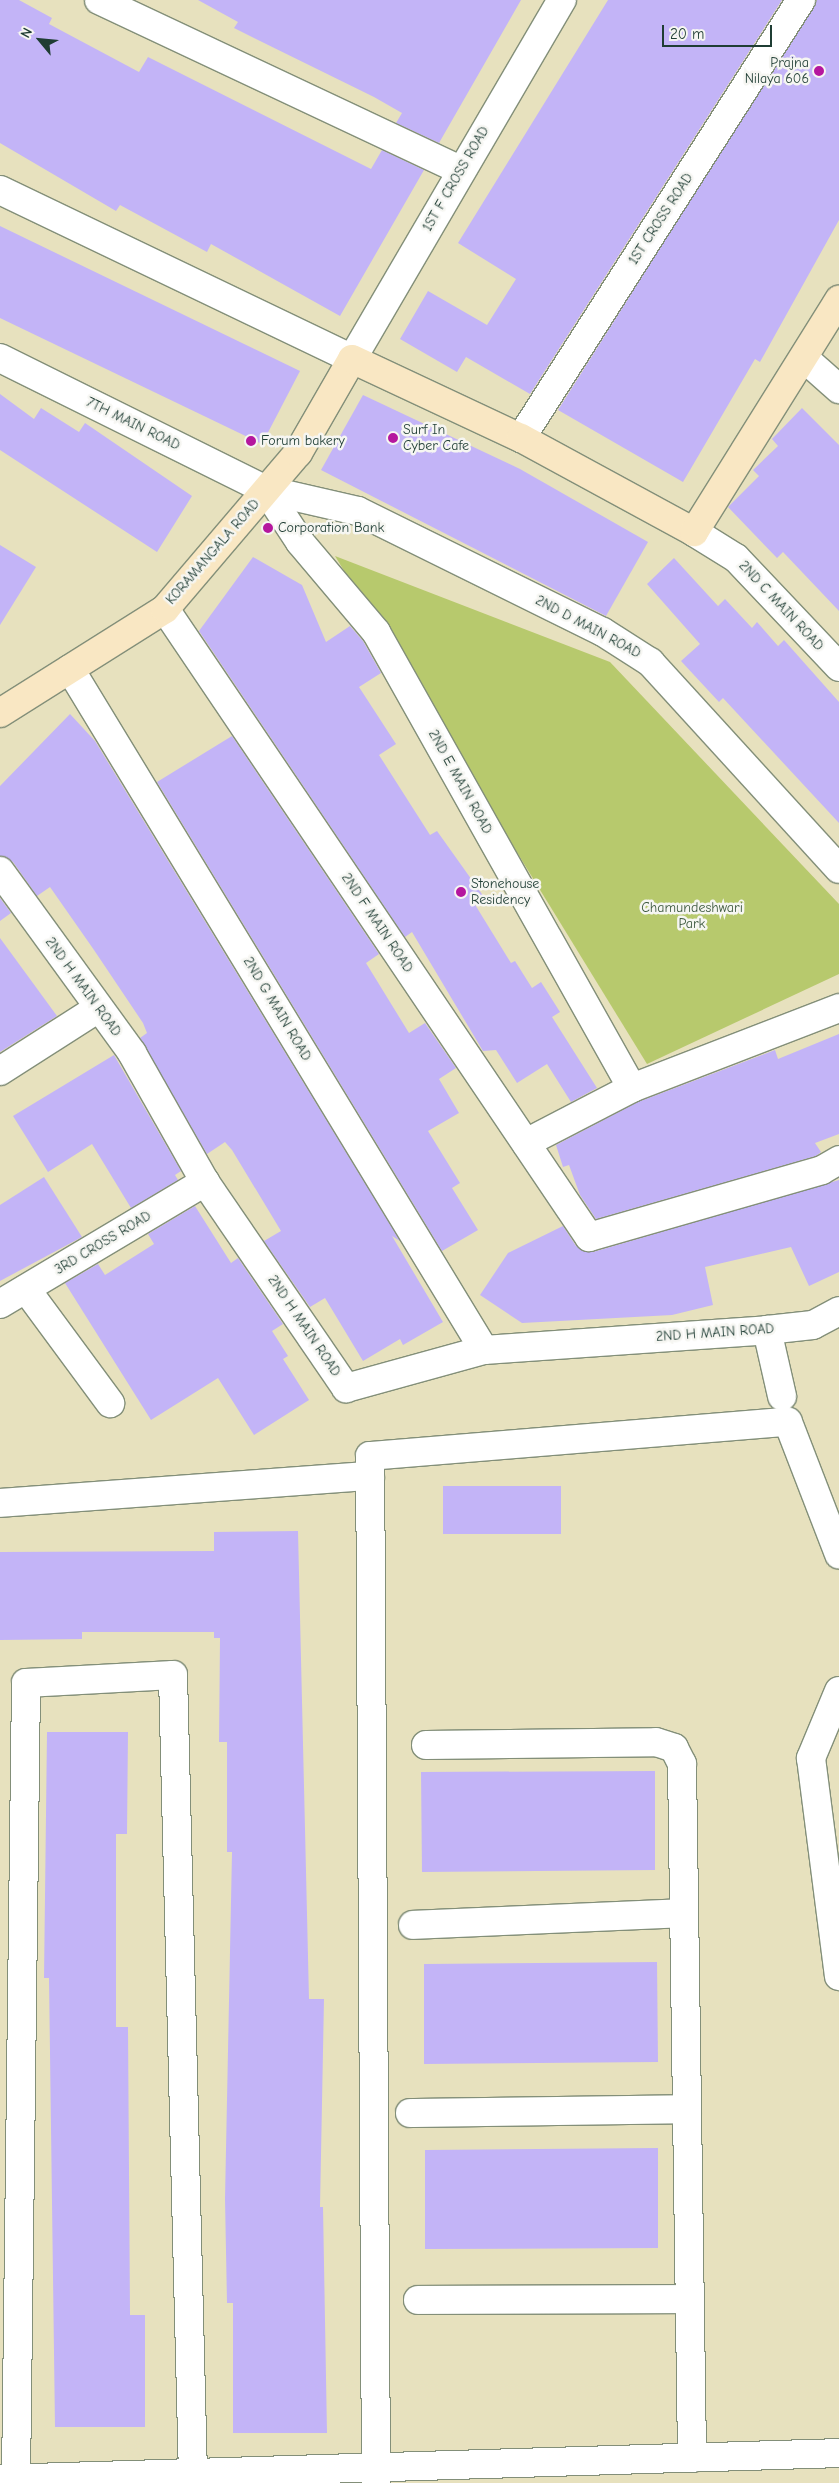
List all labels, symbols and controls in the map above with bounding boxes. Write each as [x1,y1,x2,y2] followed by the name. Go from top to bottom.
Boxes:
[15,15,65,65] north arrow
[664,15,774,47] scale bar
[17,25,36,41] text: N
[670,25,704,43] text: 20 m
[745,55,809,88] place label: Prajna Nilaya 606
[813,65,825,77] marker: Prajna Nilaya 606
[419,124,493,234] street label: 1ST F CROSS ROAD
[625,170,697,268] street label: 1ST CROSS ROAD
[83,394,183,454] street label: 7TH MAIN ROAD
[403,422,469,454] place label: Surf In Cyber Cafe
[387,432,399,444] marker: Surf In Cyber Cafe
[261,433,345,449] place label: Forum bakery
[245,435,257,447] marker: Forum bakery
[163,496,263,608] street label: KORAMANGALA ROAD
[278,520,384,536] place label: Corporation Bank
[262,522,274,534] marker: Corporation Bank
[735,558,827,654] street label: 2ND C MAIN ROAD
[532,592,644,662] street label: 2ND D MAIN ROAD
[424,727,496,837] street label: 2ND E MAIN ROAD
[338,870,416,976] street label: 2ND F MAIN ROAD
[471,876,539,909] place label: Stonehouse Residency
[455,886,467,898] marker: Stonehouse Residency
[641,900,743,932] park label: Chamundeshwari Park
[41,934,125,1040] street label: 2ND H MAIN ROAD
[239,954,315,1064] street label: 2ND G MAIN ROAD
[52,1208,154,1278] street label: 3RD CROSS ROAD
[264,1272,344,1380] street label: 2ND H MAIN ROAD
[655,1320,775,1346] street label: 2ND H MAIN ROAD

